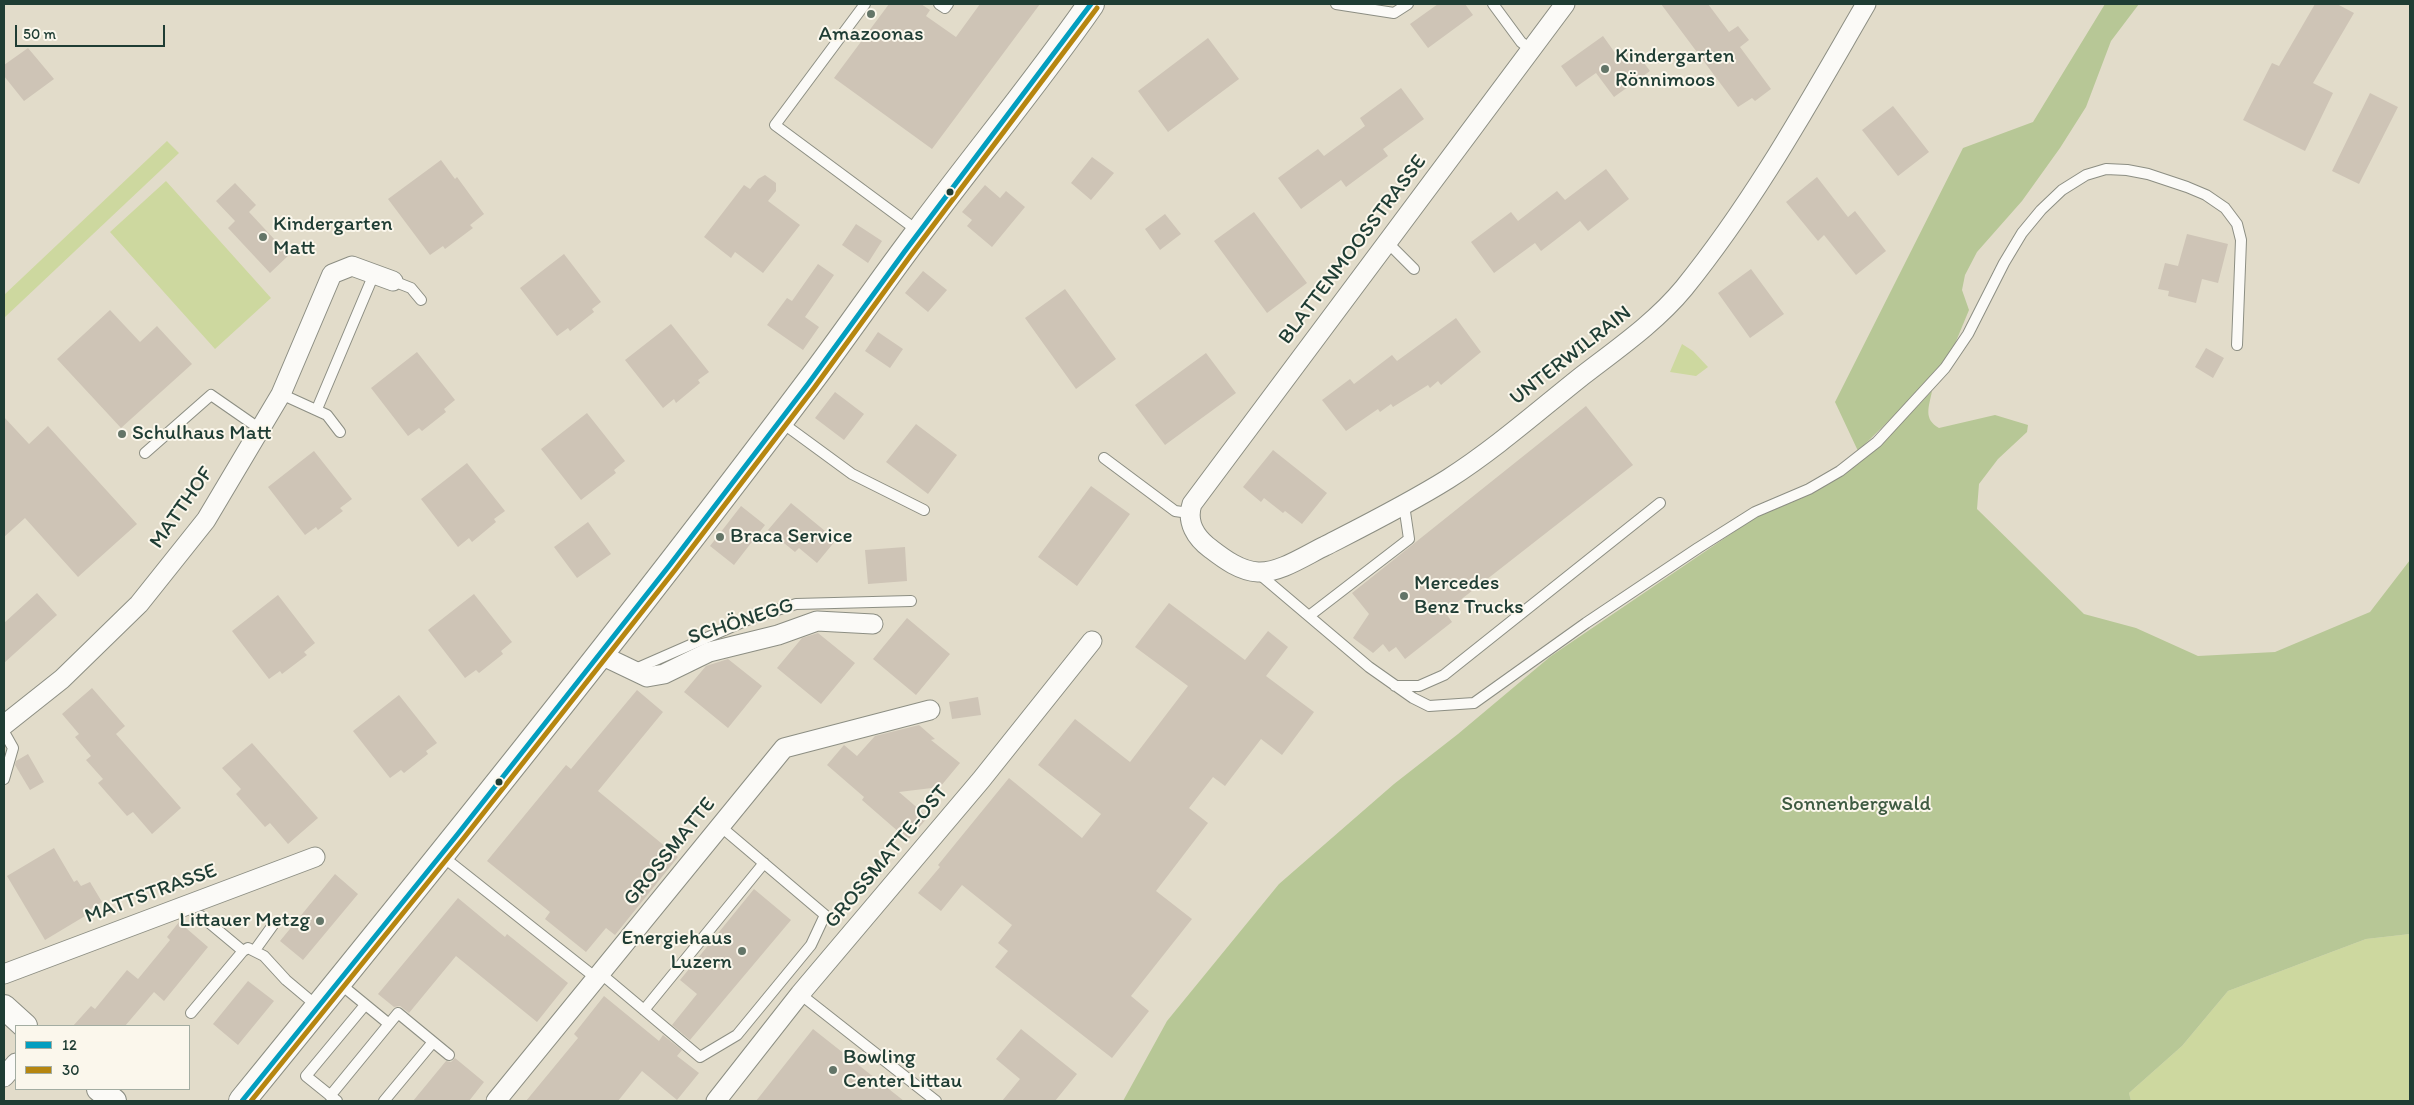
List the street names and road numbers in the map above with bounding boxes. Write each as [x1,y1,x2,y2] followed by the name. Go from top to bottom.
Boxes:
[1274,150,1432,350] street label: BLATTENMOOSSTRASSE
[1505,301,1637,411] street label: UNTERWILRAIN
[145,462,219,554] street label: MATTHOF
[685,593,797,651] street label: SCHÖNEGG
[820,780,954,934] street label: GROSSMATTE-OST
[619,793,721,911] street label: GROSSMATTE
[82,858,220,930] street label: MATTSTRASSE

